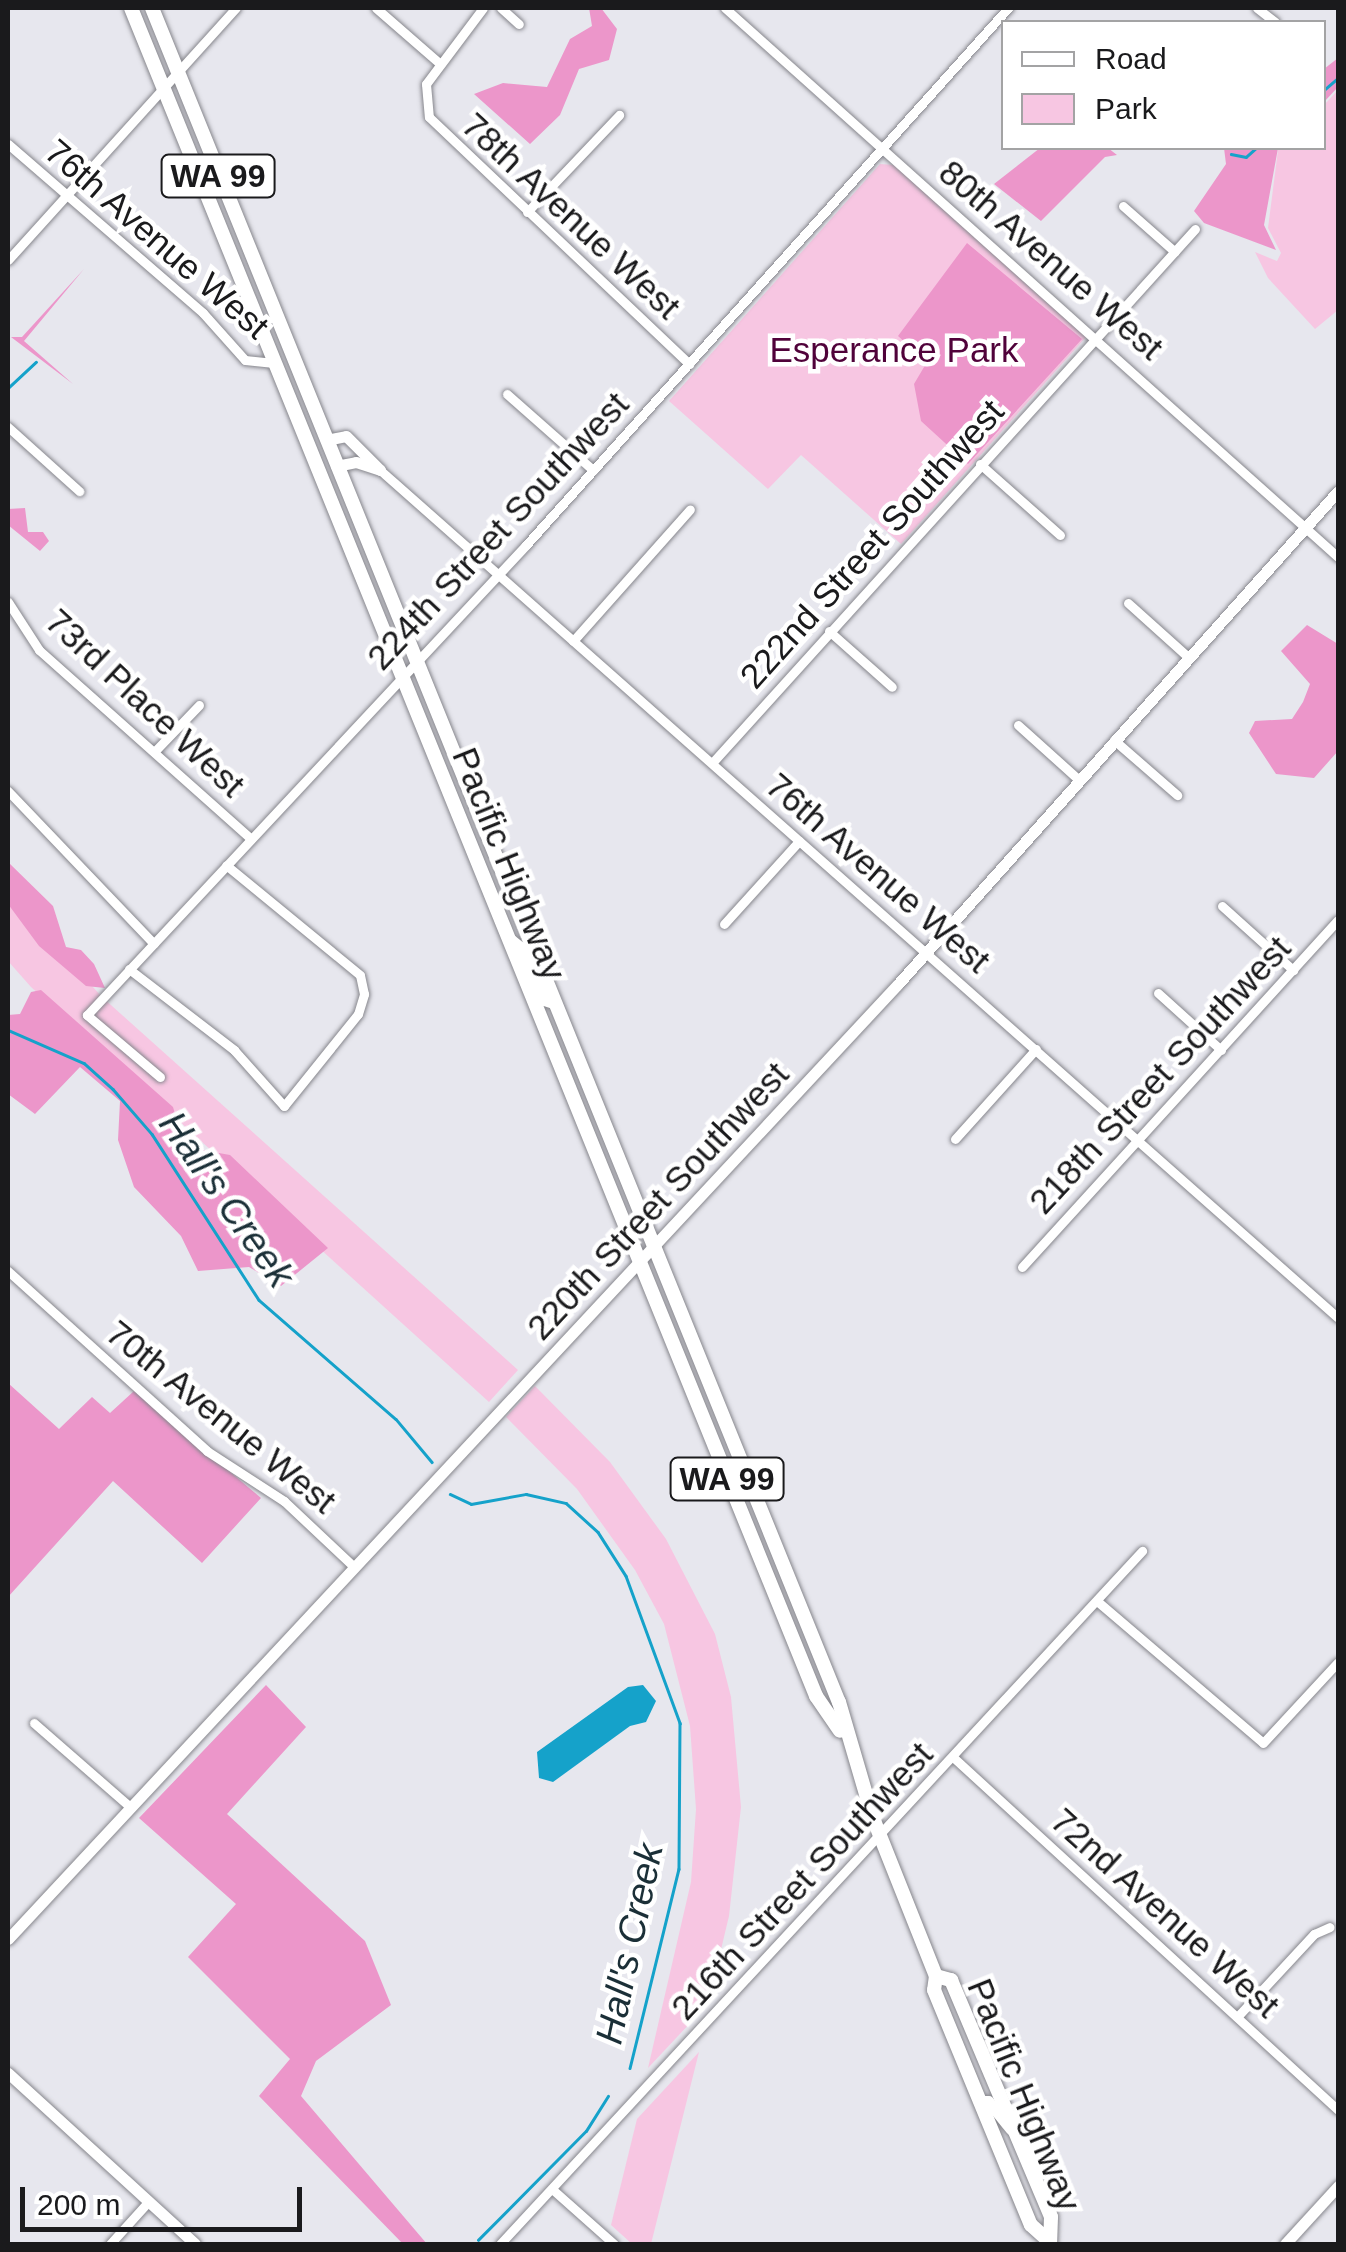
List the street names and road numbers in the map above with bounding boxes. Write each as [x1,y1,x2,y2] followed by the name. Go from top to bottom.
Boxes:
[453,104,689,328] street label: 78th Avenue West
[36,130,278,348] street label: 76th Avenue West
[158,149,278,203] road number: WA 99
[930,151,1172,369] street label: 80th Avenue West
[359,384,637,678] street label: 224th Street Southwest
[731,391,1013,697] street label: 222nd Street Southwest
[37,600,253,806] street label: 73rd Place West
[443,742,575,986] street label: Pacific Highway
[757,764,999,982] street label: 76th Avenue West
[1021,928,1299,1222] street label: 218th Street Southwest
[519,1054,797,1348] street label: 220th Street Southwest
[97,1311,345,1523] street label: 70th Avenue West
[667,1452,787,1506] road number: WA 99
[663,1734,941,2028] street label: 216th Street Southwest
[1042,1799,1288,2027] street label: 72nd Avenue West
[958,1973,1090,2217] street label: Pacific Highway

